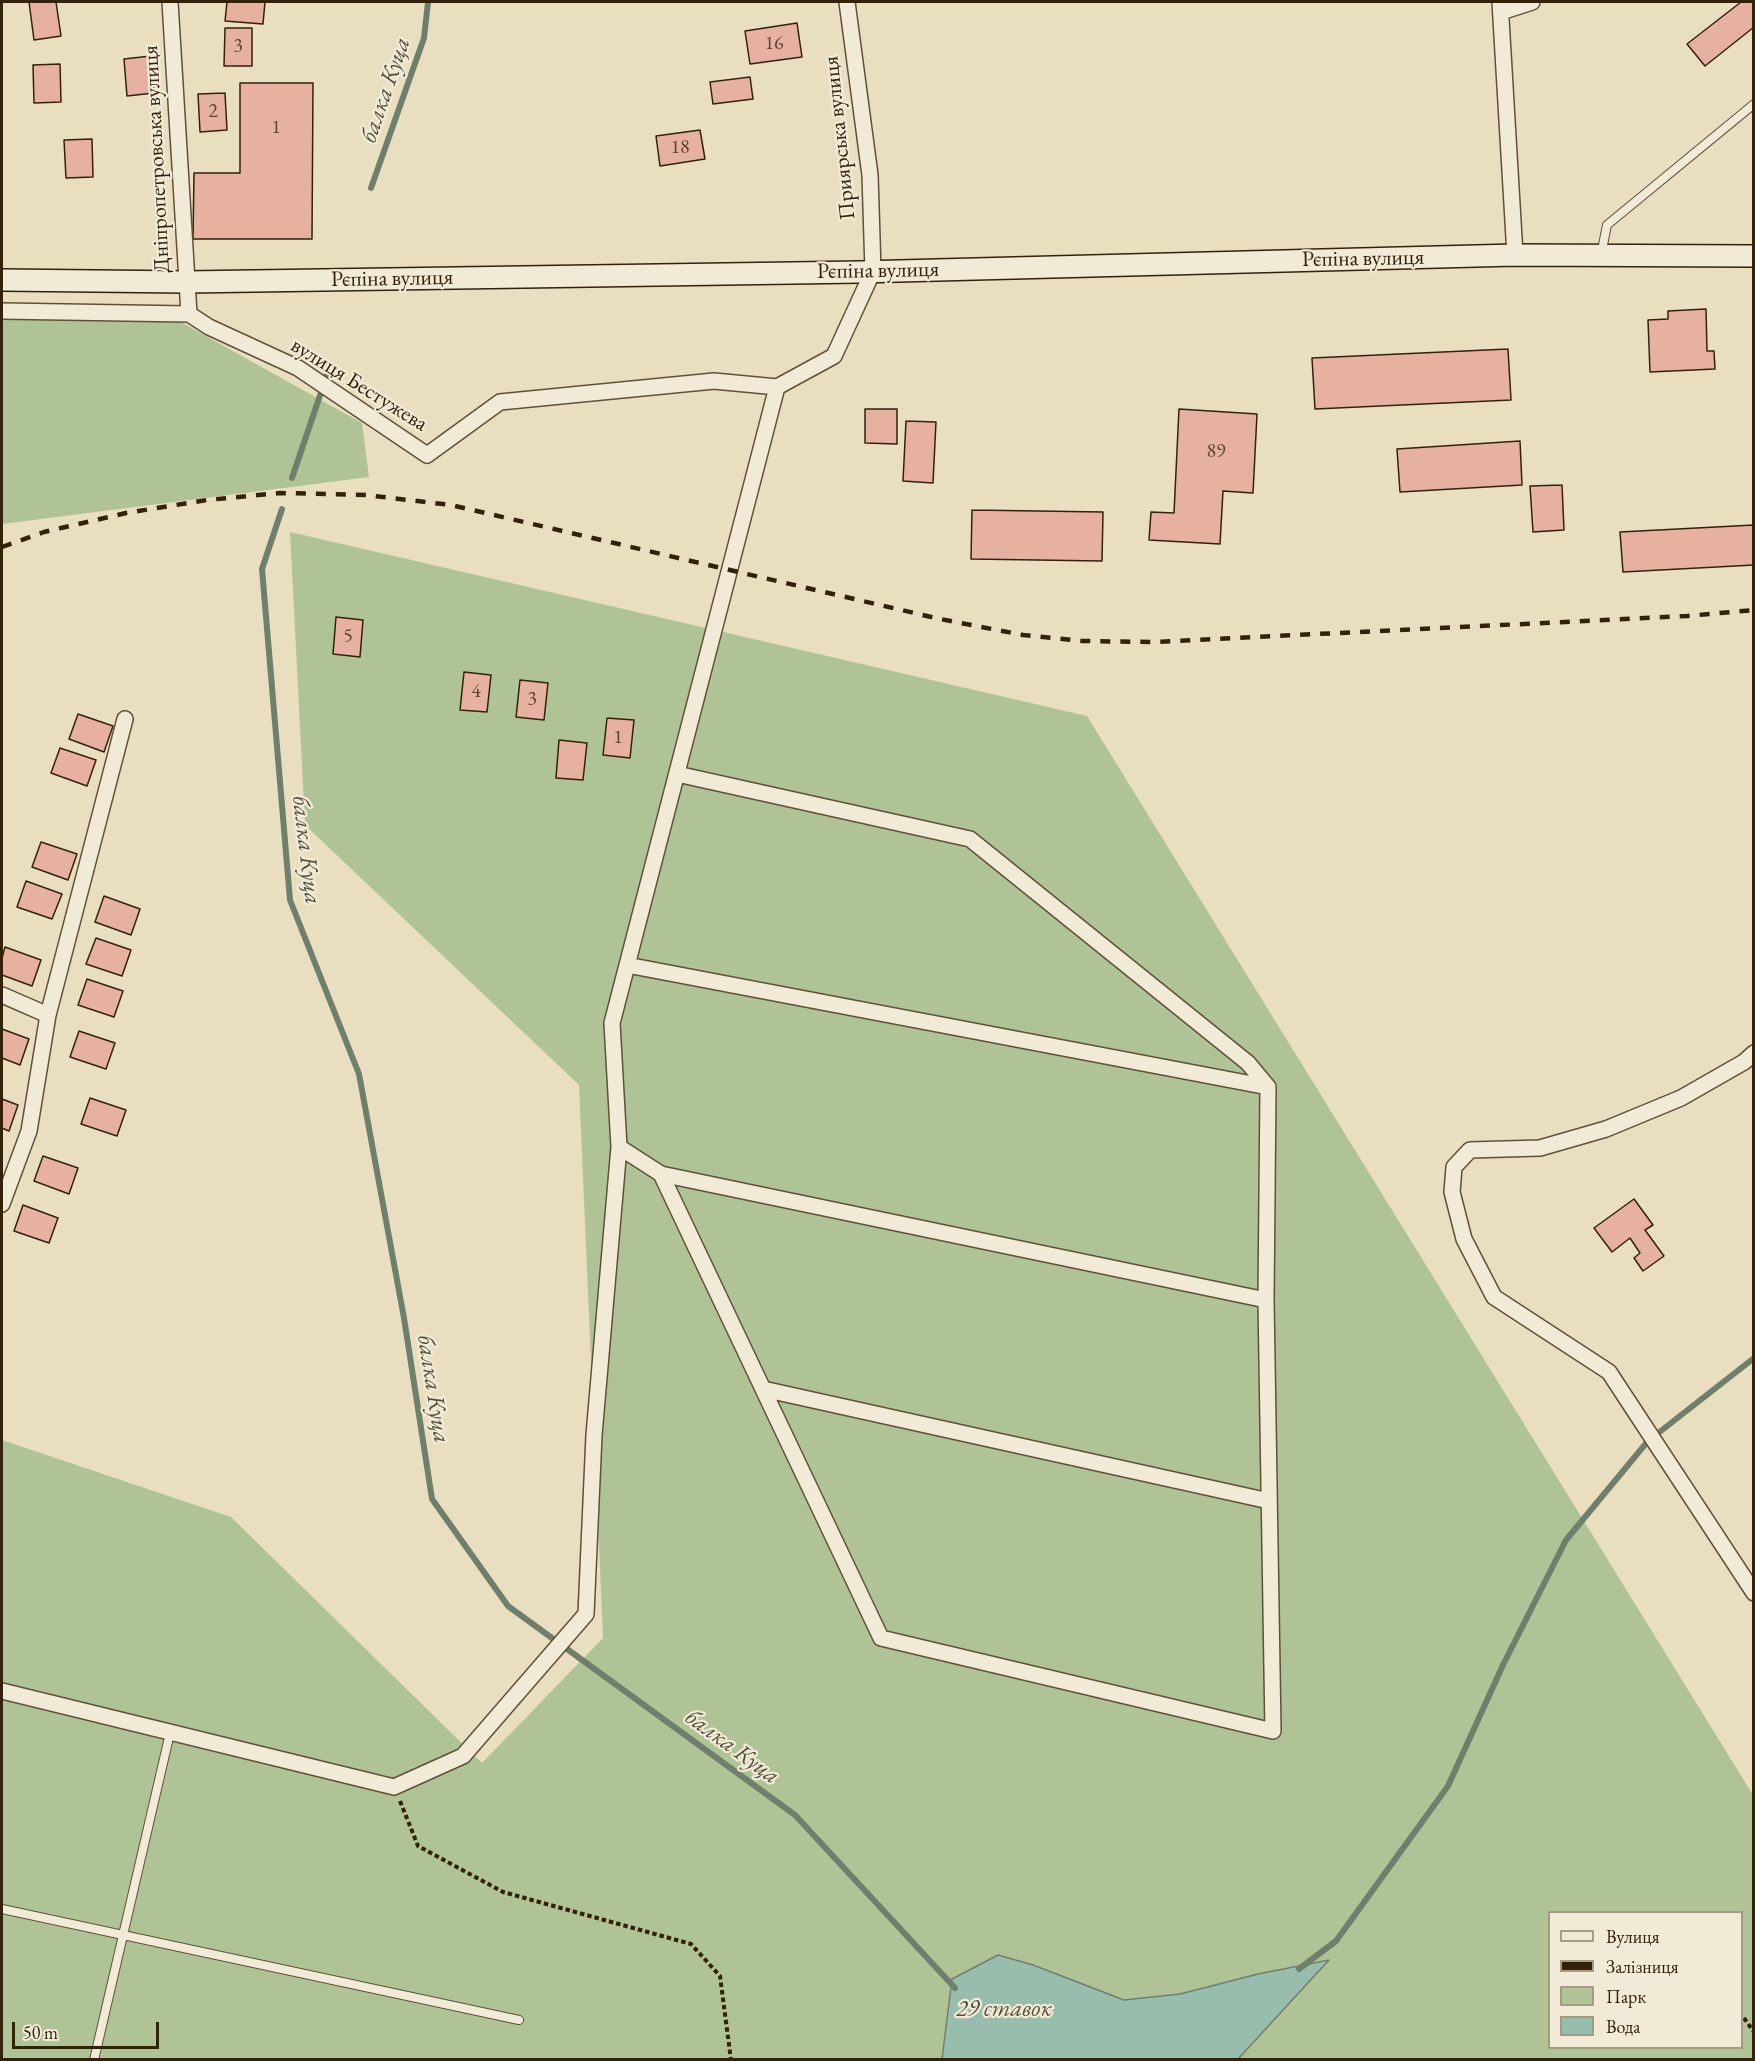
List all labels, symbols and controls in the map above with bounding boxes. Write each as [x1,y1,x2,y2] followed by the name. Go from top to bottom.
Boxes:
[764,32,784,56] house number: 16
[355,34,417,146] water label: балка Куца
[233,35,243,59] house number: 3
[138,44,176,274] street label: Дніпропетровська вулиця
[818,55,862,221] street label: Приярська вулиця
[208,100,218,124] house number: 2
[271,116,281,140] house number: 1
[670,136,690,160] house number: 18
[1302,245,1424,273] street label: Рєпіна вулиця
[817,257,939,285] street label: Рєпіна вулиця
[331,265,453,293] street label: Рєпіна вулиця
[286,332,432,438] street label: вулиця Бестужева
[1206,440,1226,464] house number: 89
[343,625,353,649] house number: 5
[471,680,481,704] house number: 4
[527,688,537,712] house number: 3
[613,726,623,750] house number: 1
[285,794,327,906] water label: балка Куца
[410,1333,456,1445] water label: балка Куца
[679,1703,785,1791] water label: балка Куца
[1548,1911,1743,2049] legend
[1606,1925,1659,1948] text: Вулиця
[1606,1955,1679,1978] text: Залізниця
[1606,1985,1646,2008] text: Парк
[956,1995,1052,2023] water label: 29 ставок
[15,2010,162,2048] scale bar
[1606,2015,1640,2038] text: Вода
[23,2021,58,2044] text: 50 m

